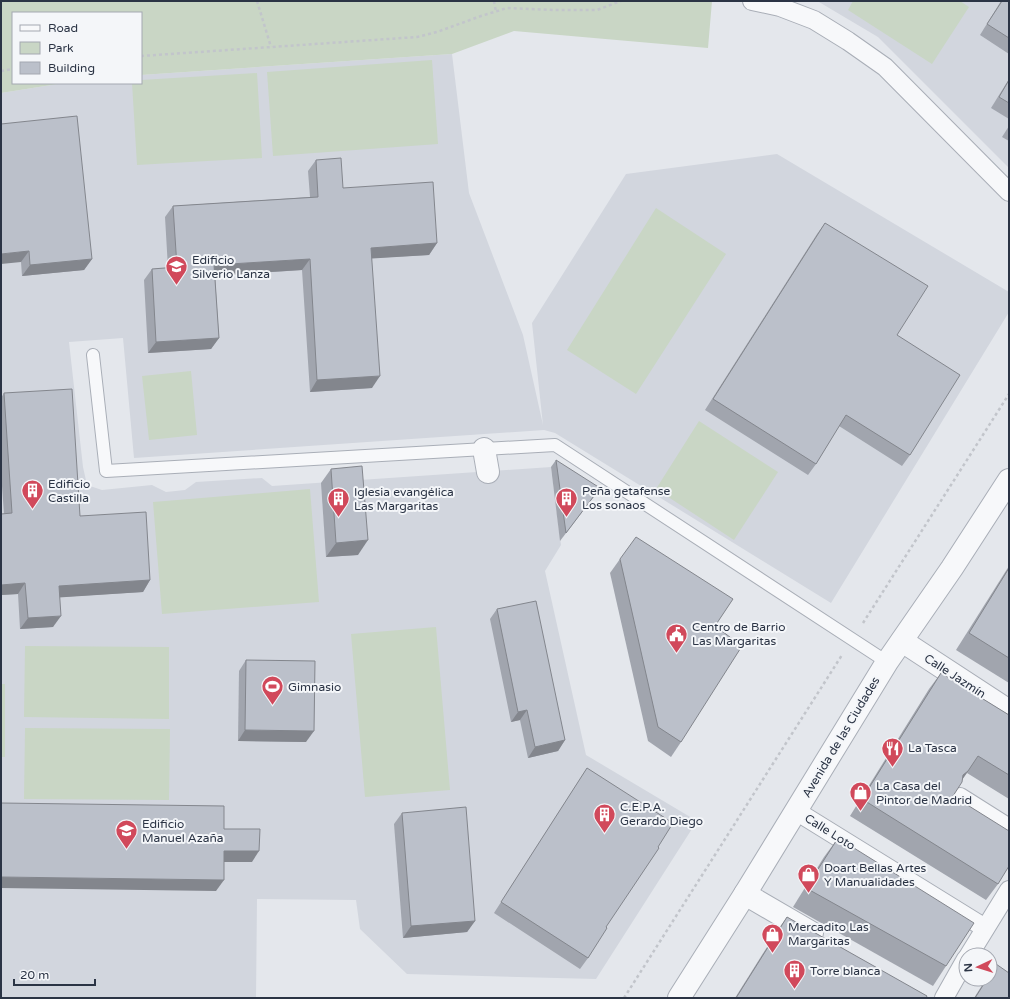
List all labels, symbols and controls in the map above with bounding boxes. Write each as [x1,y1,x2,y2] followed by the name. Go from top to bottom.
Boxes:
[12,12,142,84] legend
[48,21,78,35] text: Road
[48,41,74,55] text: Park
[48,61,95,75] text: Building
[192,253,270,281] place label: Edificio Silverio Lanza
[163,254,189,287] school or university icon: Edificio Silverio Lanza
[48,477,90,505] place label: Edificio Castilla
[19,478,45,511] building icon: Edificio Castilla
[582,484,670,512] place label: Peña getafense Los sonaos
[354,485,454,513] place label: Iglesia evangélica Las Margaritas
[554,485,580,518] building icon: Peña getafense Los sonaos
[326,486,352,519] building icon: Iglesia evangélica Las Margaritas
[692,620,786,648] place label: Centro de Barrio Las Margaritas
[663,621,689,654] public building icon: Centro de Barrio Las Margaritas
[922,651,988,701] street label: Calle Jazmín
[260,674,286,707] sports icon: Gimnasio
[799,674,883,800] street label: Avenida de las Ciudades
[288,680,341,694] place label: Gimnasio
[879,735,905,768] restaurant icon: La Tasca
[908,741,957,755] place label: La Tasca
[876,779,972,807] place label: La Casa del Pintor de Madrid
[848,780,874,813] shop icon: La Casa del Pintor de Madrid
[620,800,703,828] place label: C.E.P.A. Gerardo Diego
[592,801,618,834] building icon: C.E.P.A. Gerardo Diego
[802,811,858,853] street label: Calle Loto
[142,817,224,845] place label: Edificio Manuel Azaña
[113,818,139,851] school or university icon: Edificio Manuel Azaña
[824,861,927,889] place label: Doart Bellas Artes Y Manualidades
[796,862,822,895] shop icon: Doart Bellas Artes Y Manualidades
[788,920,869,948] place label: Mercadito Las Margaritas
[759,921,785,954] shop icon: Mercadito Las Margaritas
[958,947,998,987] north arrow
[782,958,808,991] building icon: Torre blanca
[14,961,95,987] scale bar
[962,963,975,973] text: N
[810,964,881,978] place label: Torre blanca
[20,968,49,982] text: 20 m

